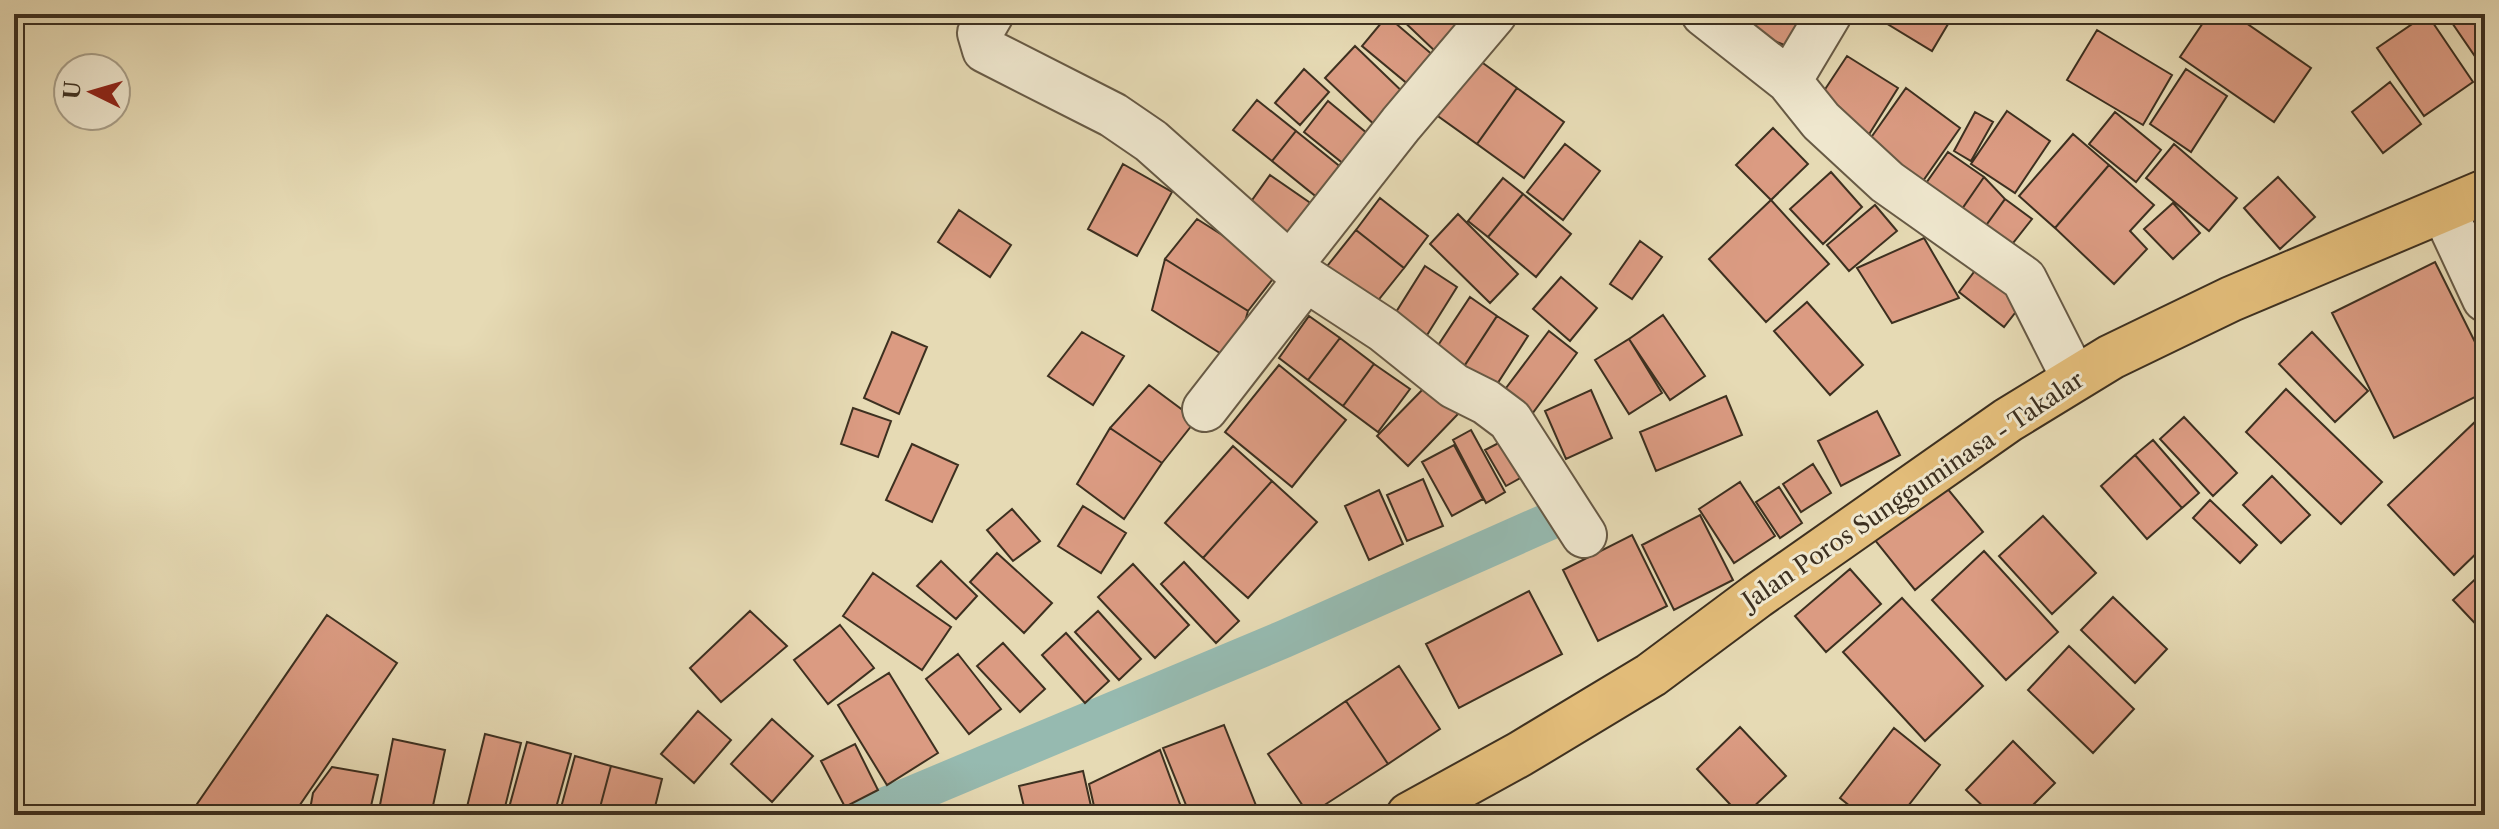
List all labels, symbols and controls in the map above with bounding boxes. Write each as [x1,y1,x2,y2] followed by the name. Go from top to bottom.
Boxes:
[52,52,132,132] north arrow
[58,80,87,100] text: U
[1734,365,2089,618] street label: Jalan Poros Sungguminasa - Takalar

